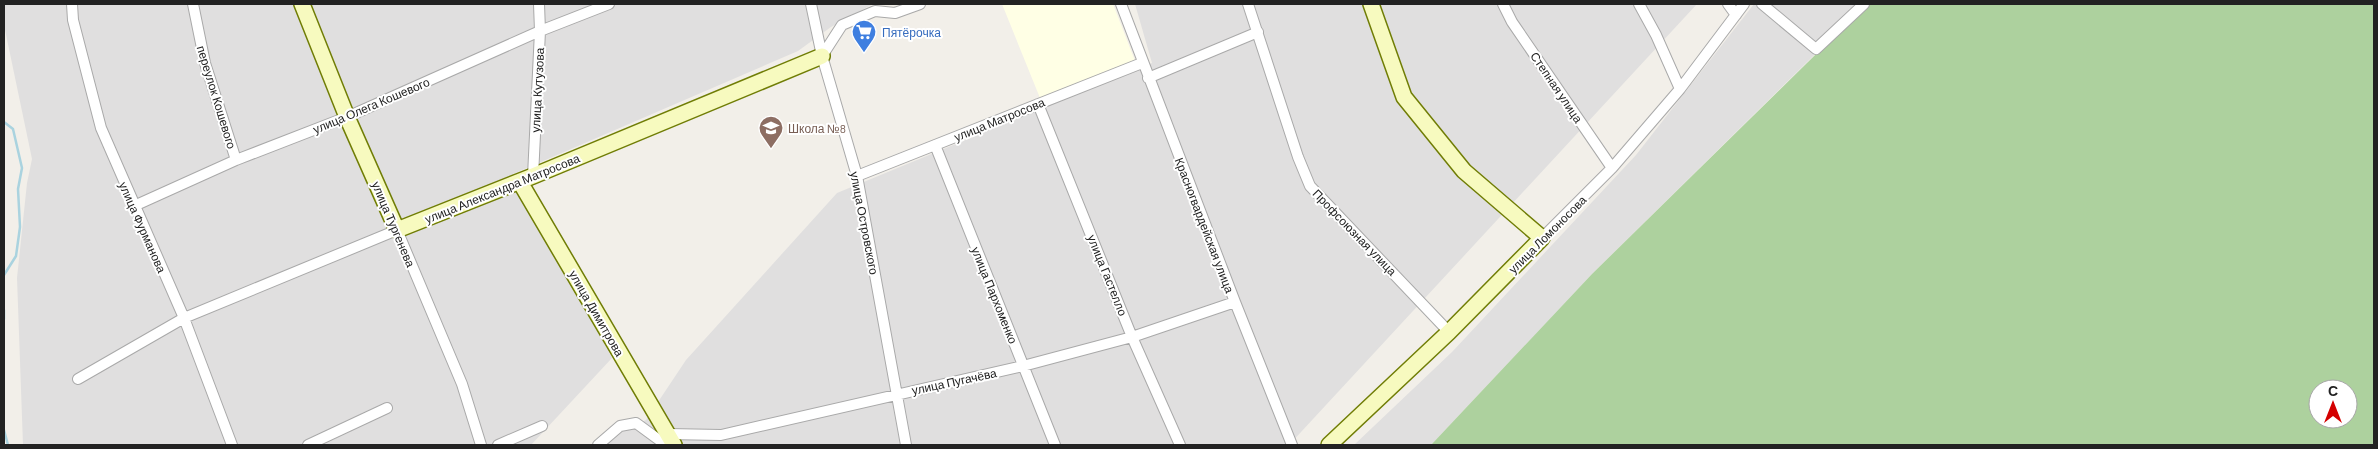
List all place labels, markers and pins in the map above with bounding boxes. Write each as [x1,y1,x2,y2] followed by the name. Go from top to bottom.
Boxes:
[851,19,877,53] supermarket icon: Пятёрочка
[882,25,941,40] place label: Пятёрочка
[758,115,784,149] school or university icon: Школа №8
[788,121,846,135] place label: Школа №8

